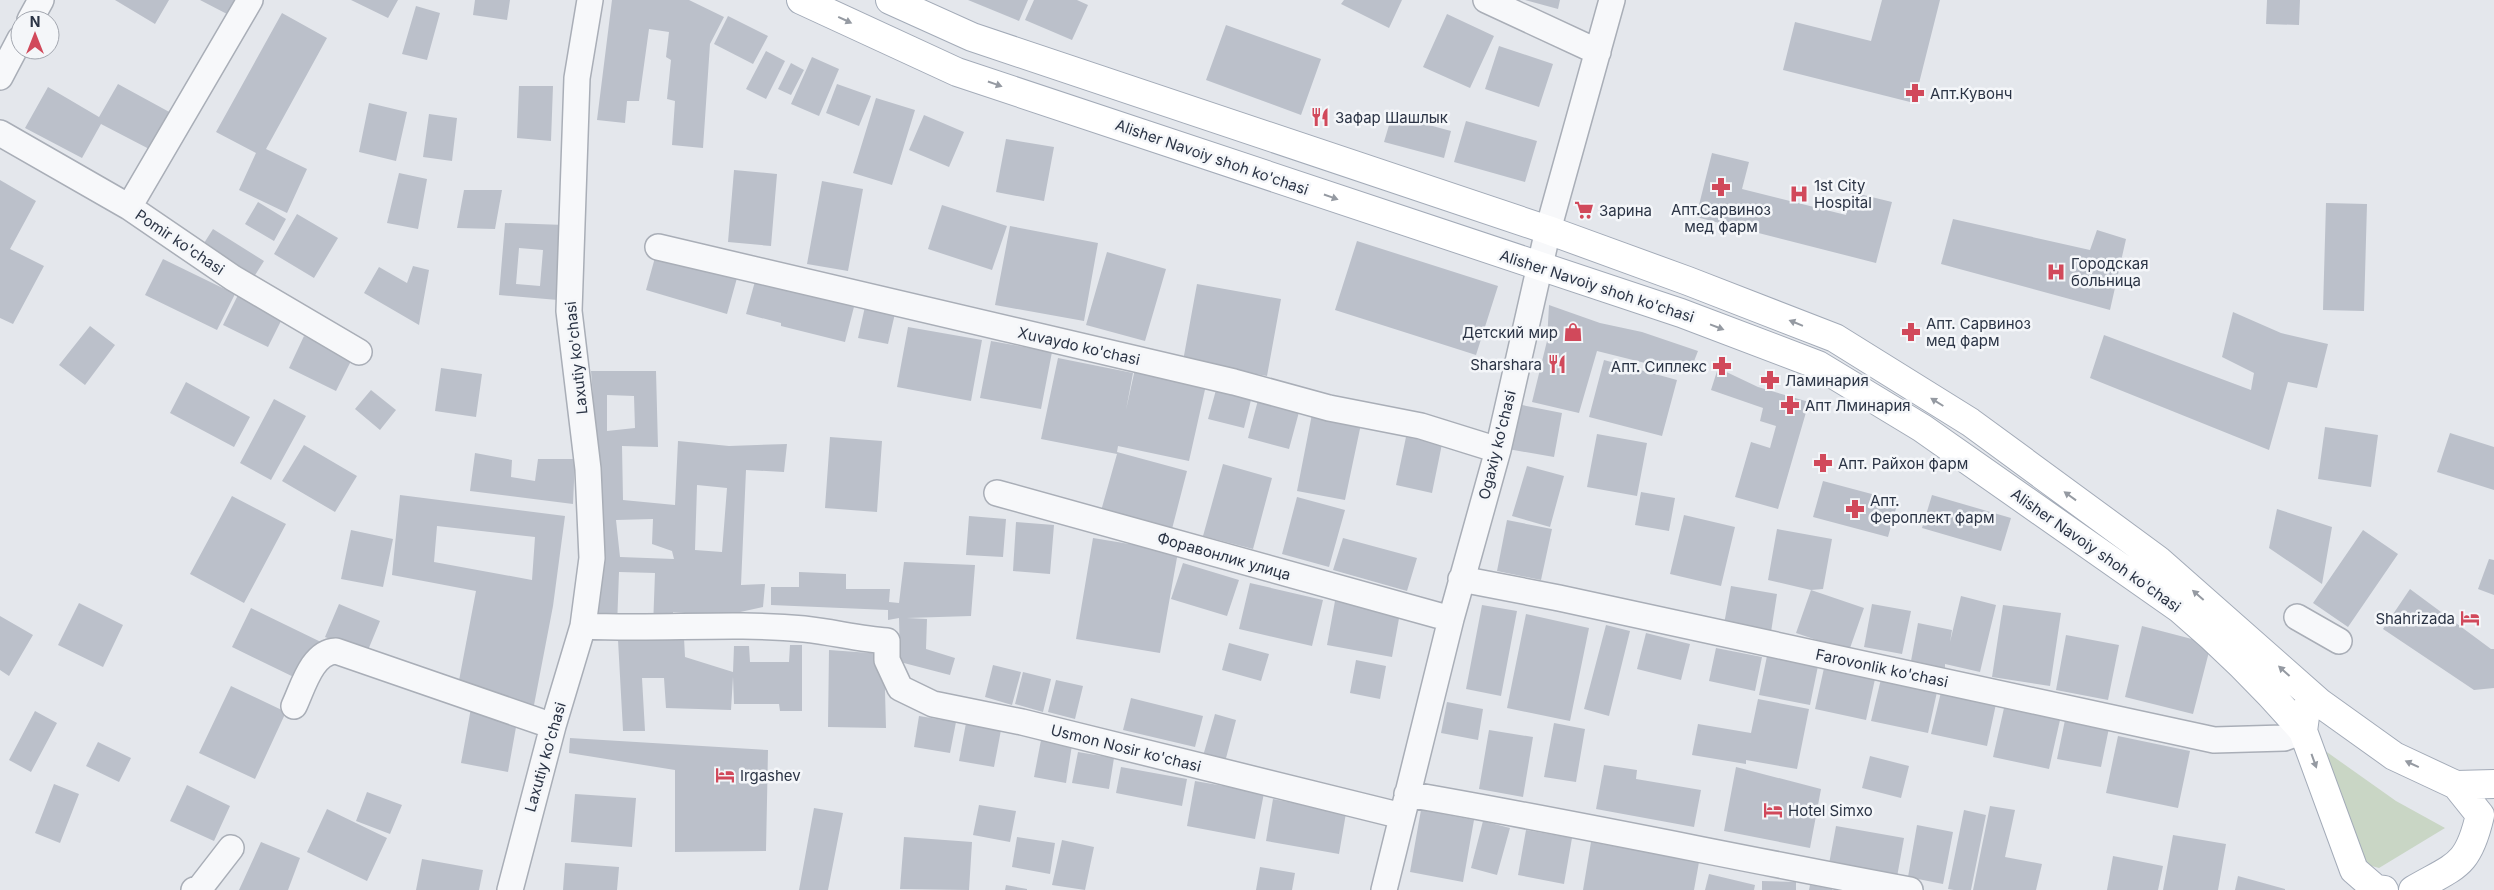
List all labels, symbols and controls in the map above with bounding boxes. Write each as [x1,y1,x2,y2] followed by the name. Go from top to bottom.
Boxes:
[10,10,60,60] north arrow
[30,13,40,30] text: N
[838,17,852,25] one-way arrow
[987,81,1002,88] one-way arrow
[1904,82,1926,104] pharmacy icon: Апт.Кувонч
[1930,84,2012,103] place label: Апт.Кувонч
[1309,106,1331,128] restaurant icon: Зафар Шашлык
[1335,108,1448,127] place label: Зафар Шашлык
[1113,115,1311,199] street label: Alisher Navoiy shoh ko'chasi
[1710,176,1732,198] pharmacy icon: Апт.Сарвиноз мед фарм
[1814,176,1872,212] place label: 1st City Hospital
[1788,183,1810,205] hospital icon: 1st City Hospital
[1324,193,1339,201] one-way arrow
[1573,199,1595,221] supermarket icon: Зарина
[1671,200,1771,236] place label: Апт.Сарвиноз мед фарм
[1599,201,1652,220] place label: Зарина
[132,205,228,279] street label: Pomir ko'chasi
[1497,246,1697,326] street label: Alisher Navoiy shoh ko'chasi
[2071,254,2149,290] place label: Городская больница
[2045,261,2067,283] hospital icon: Городская больница
[561,301,591,415] street label: Laxutiy ko'chasi
[1926,314,2031,350] place label: Апт. Сарвиноз мед фарм
[1788,319,1803,327] one-way arrow
[1562,321,1584,343] shop icon: Детский мир
[1900,321,1922,343] pharmacy icon: Апт. Сарвиноз мед фарм
[1016,323,1142,369] street label: Xuvaydo ko'chasi
[1462,323,1558,342] place label: Детский мир
[1710,324,1725,331] one-way arrow
[1546,353,1568,375] restaurant icon: Sharshara
[1470,355,1542,374] place label: Sharshara
[1711,355,1733,377] pharmacy icon: Апт. Сиплекс
[1611,357,1707,376] place label: Апт. Сиплекс
[1759,369,1781,391] pharmacy icon: Ламинария
[1785,371,1869,390] place label: Ламинария
[1474,388,1520,502] street label: Ogaxiy ko'chasi
[1779,394,1801,416] pharmacy icon: Апт Лминария
[1805,396,1911,415] place label: Апт Лминария
[1931,397,1944,407] one-way arrow
[1812,452,1834,474] pharmacy icon: Апт. Райхон фарм
[1838,454,1968,473] place label: Апт. Райхон фарм
[2007,484,2185,616] street label: Alisher Navoiy shoh ko'chasi
[2064,490,2077,501] one-way arrow
[1870,491,1995,527] place label: Апт. Фероплект фарм
[1844,498,1866,520] pharmacy icon: Апт. Фероплект фарм
[1155,528,1293,584] street label: Форавонлик улица
[2193,589,2205,601] one-way arrow
[2459,607,2481,629] hotel icon: Shahrizada
[2375,609,2455,628] place label: Shahrizada
[1814,645,1950,691] street label: Farovonlik ko'chasi
[2278,666,2290,677] one-way arrow
[520,700,570,814] street label: Laxutiy ko'chasi
[1049,720,1203,776] street label: Usmon Nosir ko'chasi
[2310,754,2318,769] one-way arrow
[2405,760,2419,768] one-way arrow
[714,764,736,786] hotel icon: Irgashev
[740,766,801,785] place label: Irgashev
[1762,799,1784,821] hotel icon: Hotel Simxo
[1788,801,1873,820] place label: Hotel Simxo

